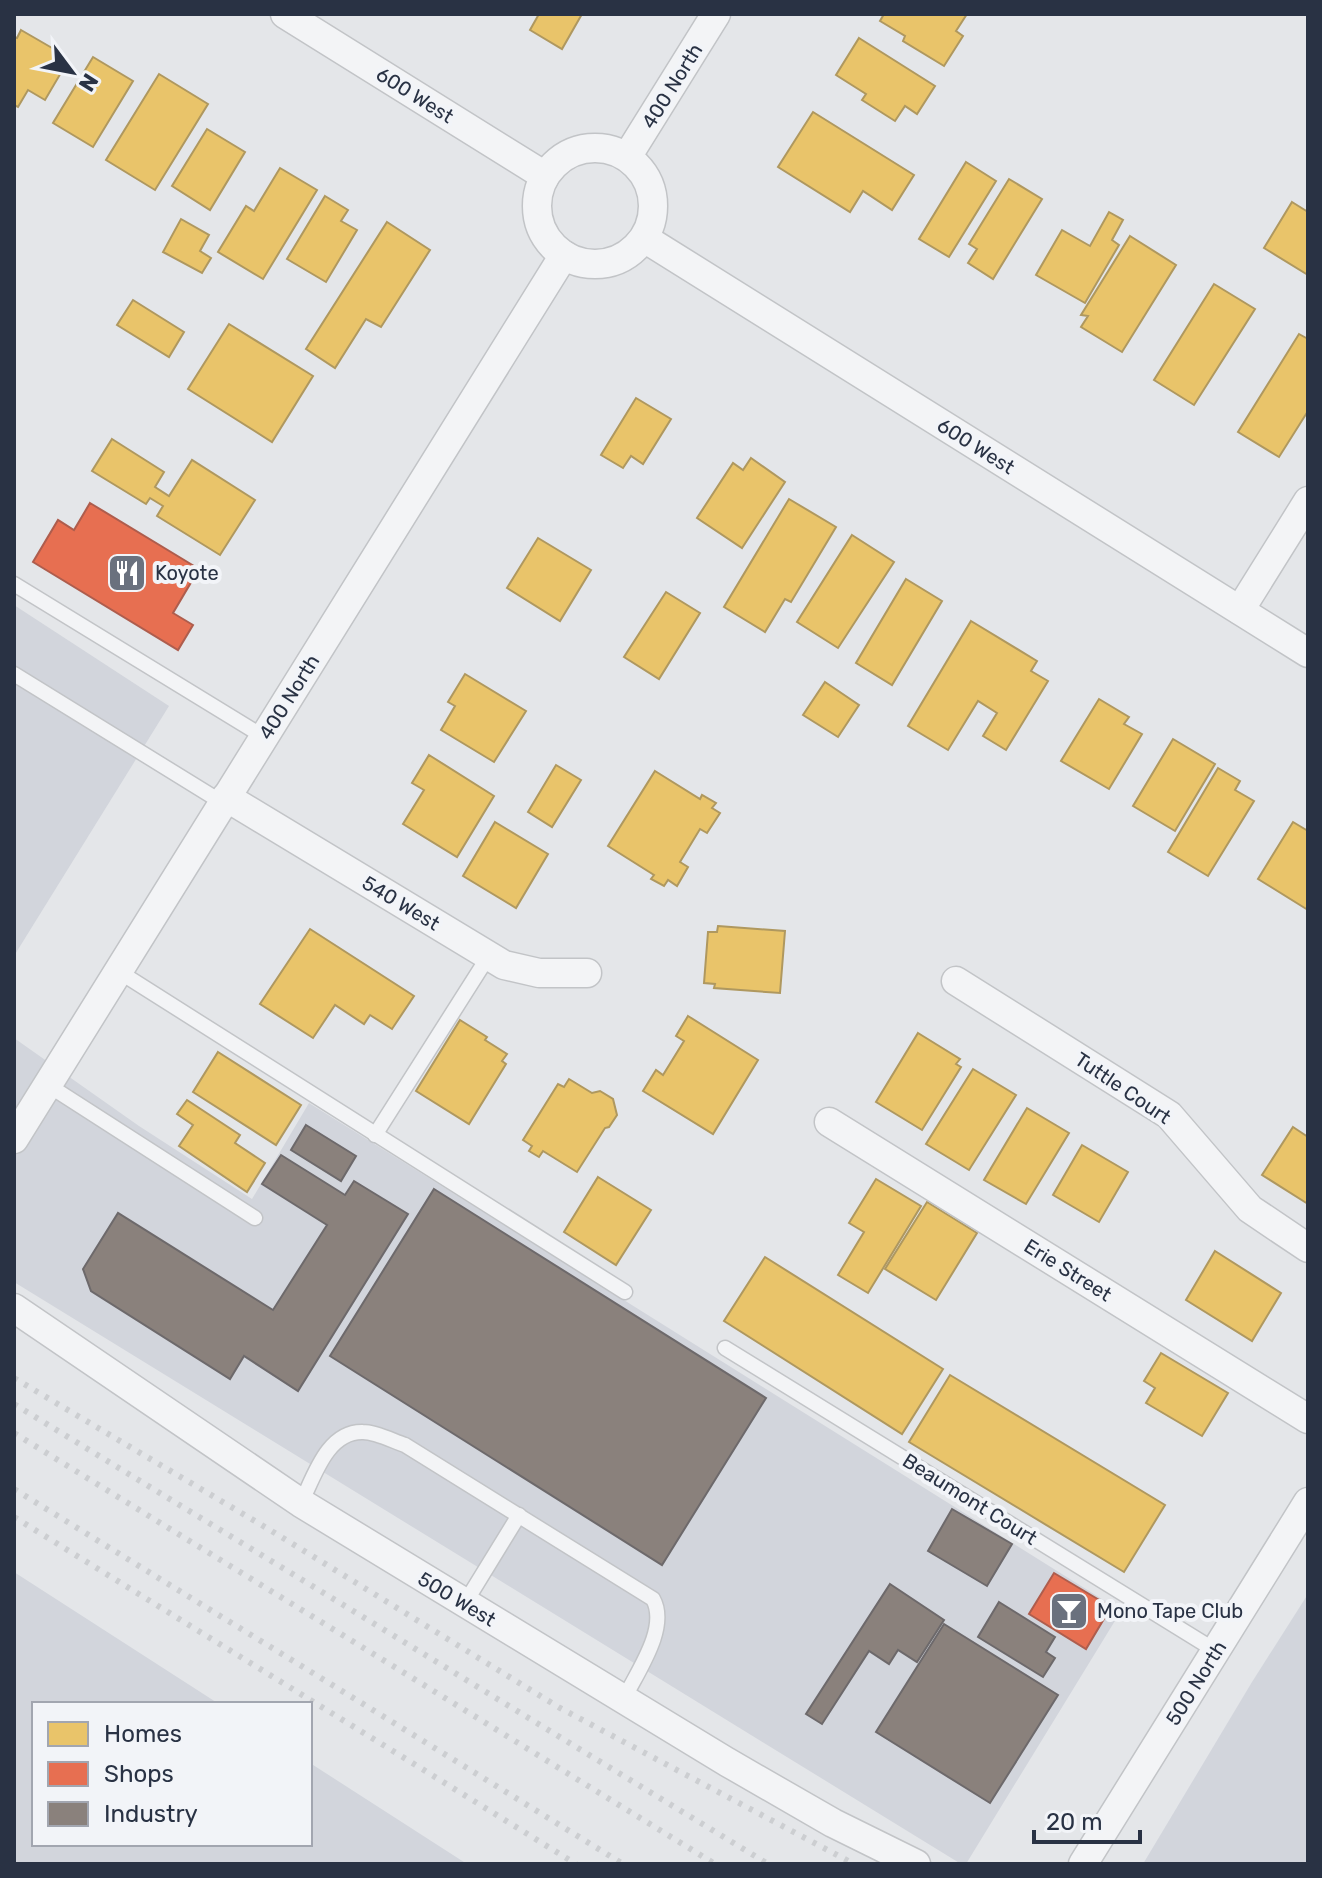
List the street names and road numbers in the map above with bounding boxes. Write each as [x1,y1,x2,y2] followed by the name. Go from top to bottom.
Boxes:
[636,39,708,133] street label: 400 North
[372,62,458,128] street label: 600 West
[933,413,1019,479] street label: 600 West
[253,650,325,744] street label: 400 North
[358,870,444,936] street label: 540 West
[1070,1047,1176,1129] street label: Tuttle Court
[1020,1234,1116,1306] street label: Erie Street
[898,1448,1042,1550] street label: Beaumont Court
[414,1566,500,1632] street label: 500 West
[1161,1636,1231,1730] street label: 500 North

